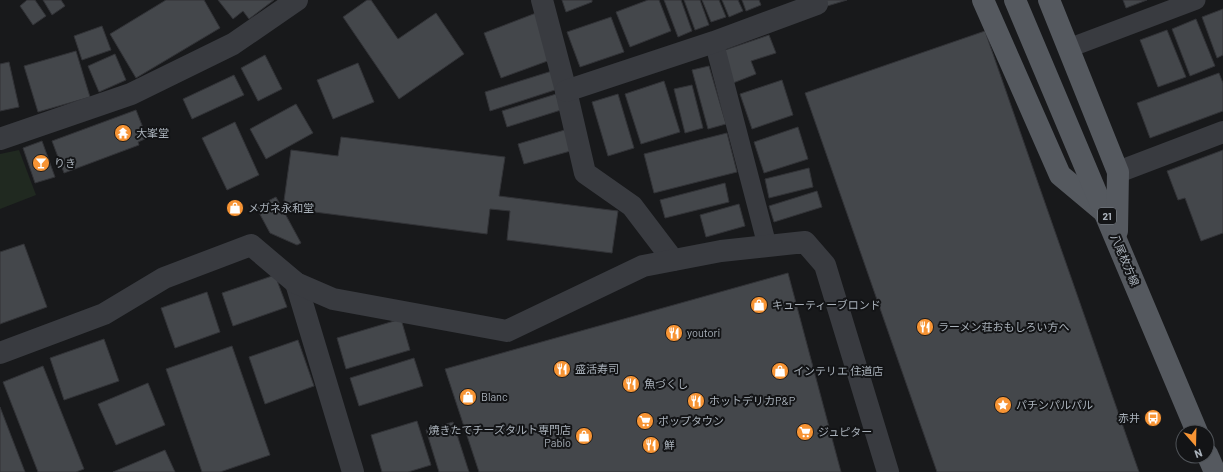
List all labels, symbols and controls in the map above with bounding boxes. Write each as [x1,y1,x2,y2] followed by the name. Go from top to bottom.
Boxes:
[113,123,133,143] temple icon: 大峯堂
[136,126,169,139] place label: 大峯堂
[31,153,51,173] bar icon: りき
[54,156,76,169] place label: りき
[225,198,245,218] shop icon: メガネ永和堂
[248,201,314,214] place label: メガネ永和堂
[1098,208,1116,224] road number: 21
[1109,232,1142,288] street label: 八尾枚方線
[749,295,769,315] shop icon: キューティーブロンド
[772,298,881,311] place label: キューティーブロンド
[915,317,935,337] restaurant icon: ラーメン荘おもしろい方へ
[938,320,1070,333] place label: ラーメン荘おもしろい方へ
[664,323,684,343] restaurant icon: youtori
[687,326,721,339] place label: youtori
[552,359,572,379] restaurant icon: 盛活寿司
[770,361,790,381] shop icon: インテリエ 住道店
[575,362,619,375] place label: 盛活寿司
[793,364,883,377] place label: インテリエ 住道店
[621,374,641,394] restaurant icon: 魚づくし
[644,377,688,390] place label: 魚づくし
[458,387,478,407] shop icon: Blanc
[481,390,508,403] place label: Blanc
[686,391,706,411] restaurant icon: ホットデリカP&P
[709,394,796,407] place label: ホットデリカP&P
[993,395,1013,415] place icon: パチンパルパル
[1016,398,1093,411] place label: パチンパルパル
[1143,408,1163,428] bus stop icon: 赤井
[635,411,655,431] supermarket icon: ポップタウン
[1118,411,1140,424] place label: 赤井
[658,414,724,427] place label: ポップタウン
[795,422,815,442] supermarket icon: ジュピター
[429,423,571,449] place label: 焼きたてチーズタルト専門店 Pablo
[1175,424,1215,464] north arrow
[818,425,872,438] place label: ジュピター
[574,426,594,446] shop icon: 焼きたてチーズタルト専門店 Pablo
[641,435,661,455] restaurant icon: 鮮
[664,438,675,451] place label: 鮮
[1193,447,1204,461] text: N

